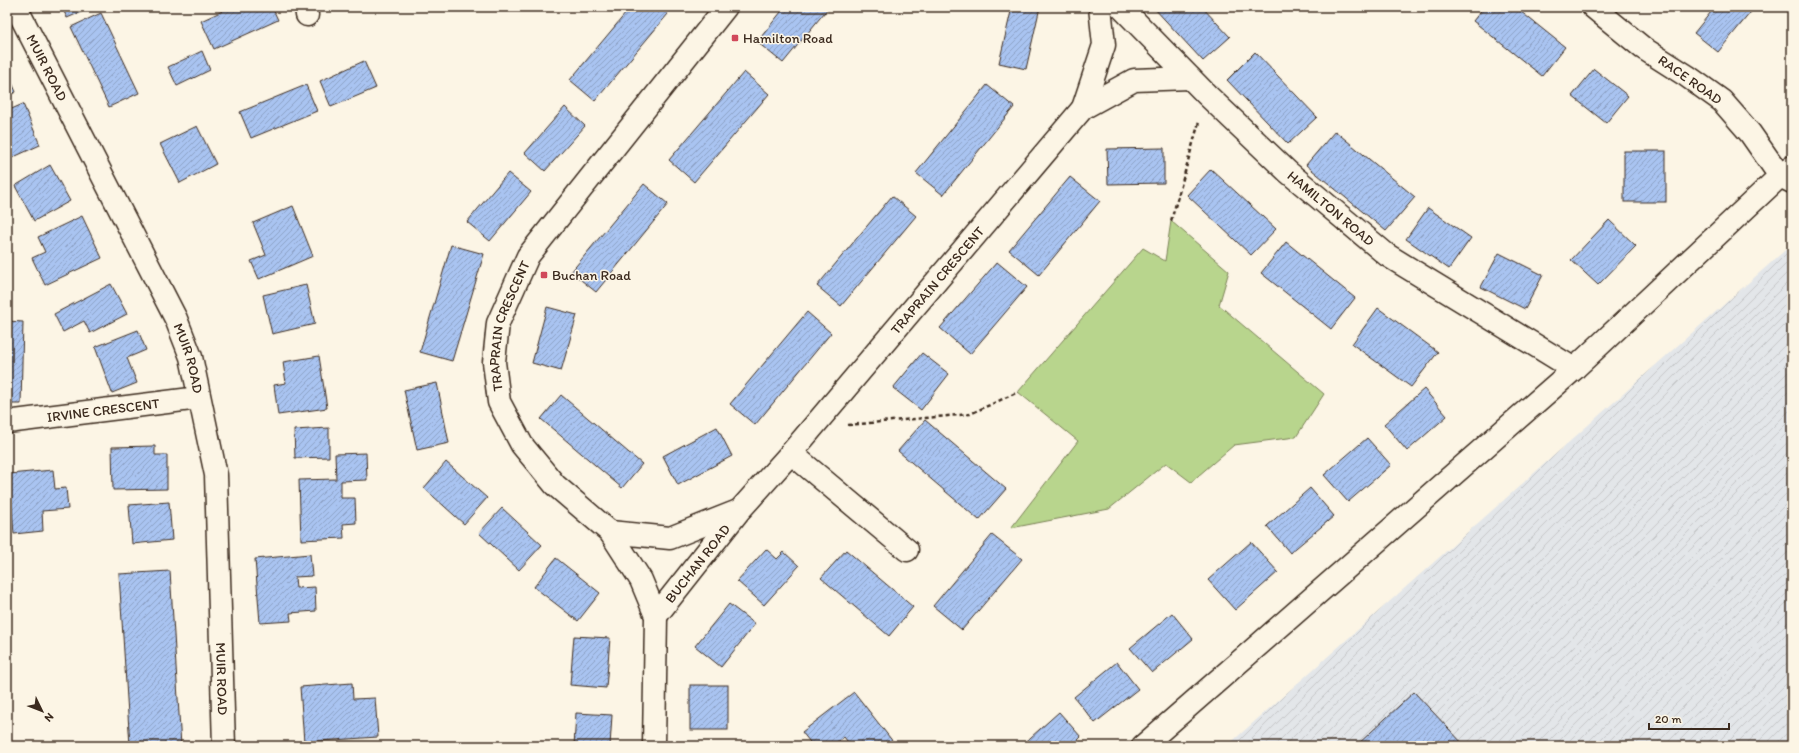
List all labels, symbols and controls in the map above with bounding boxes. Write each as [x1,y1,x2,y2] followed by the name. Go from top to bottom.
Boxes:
[743,30,833,47] place label: Hamilton Road
[23,31,71,104] street label: MUIR ROAD
[730,33,740,43] marker: Hamilton Road
[1655,52,1725,108] street label: RACE ROAD
[1284,167,1378,249] street label: HAMILTON ROAD
[887,223,988,338] street label: TRAPRAIN CRESCENT
[485,258,533,392] street label: TRAPRAIN CRESCENT
[552,267,631,284] place label: Buchan Road
[539,270,549,280] marker: Buchan Road
[170,321,207,395] street label: MUIR ROAD
[46,394,161,425] street label: IRVINE CRESCENT
[661,521,734,606] street label: BUCHAN ROAD
[212,642,232,715] street label: MUIR ROAD
[22,691,62,731] north arrow
[1649,705,1729,731] scale bar
[42,710,56,725] text: N
[1655,712,1682,726] text: 20 m

